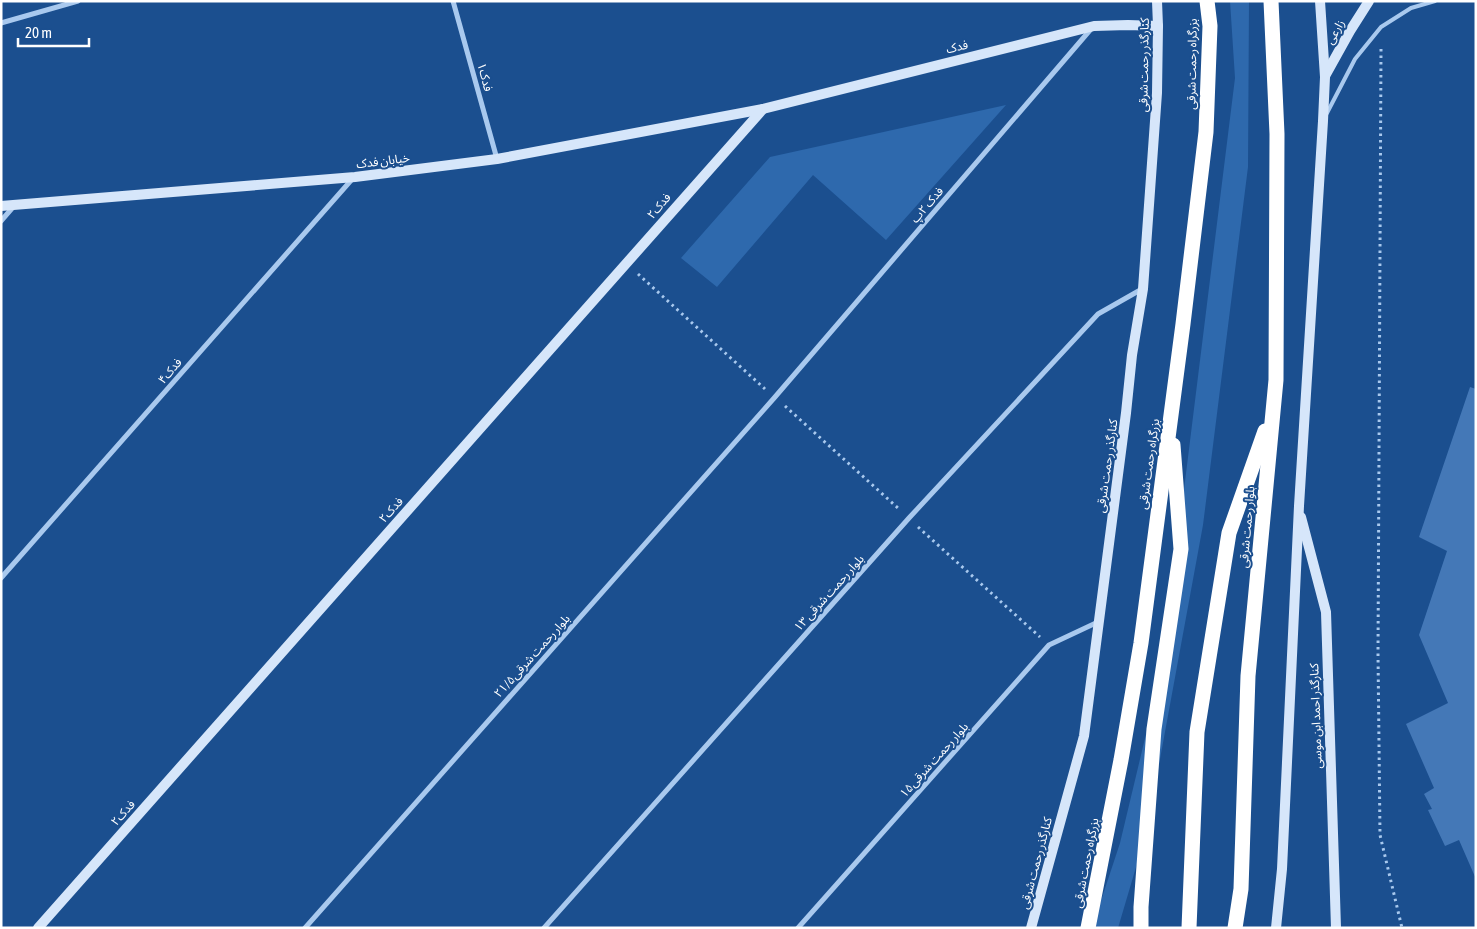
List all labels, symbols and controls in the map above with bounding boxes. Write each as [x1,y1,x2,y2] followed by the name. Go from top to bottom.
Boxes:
[18,15,89,47] scale bar
[1136,17,1152,112] street label: کنارگذر رحمت شرقی
[1322,17,1348,47] street label: زارعی
[1184,18,1200,110] street label: بزرگراه رحمت شرقی
[25,24,52,41] text: 20 m
[944,38,970,56] street label: فدک
[474,61,496,93] street label: فدک۱
[355,151,411,171] street label: خیابان فدک
[908,184,947,227] street label: فدک ۲پ
[644,190,674,222] street label: فدک۲
[155,355,185,387] street label: فدک۴
[1093,417,1121,514] street label: کنارگذر رحمت شرقی
[1136,418,1162,510] street label: بزرگراه رحمت شرقی
[1236,485,1258,569] street label: بلوار رحمت شرقی
[376,494,406,526] street label: فدک۲
[791,552,867,634] street label: بلوار رحمت شرقی ۱۳
[491,612,573,700] street label: بلوار رحمت شرقی۲۱/۵
[1307,662,1325,769] street label: کنارگذر احمد ابن موسی
[897,720,971,800] street label: بلوار رحمت شرقی۱۵
[108,797,138,829] street label: فدک۲
[1017,815,1055,910] street label: کنارگذر رحمت شرقی
[1070,817,1102,909] street label: بزرگراه رحمت شرقی

